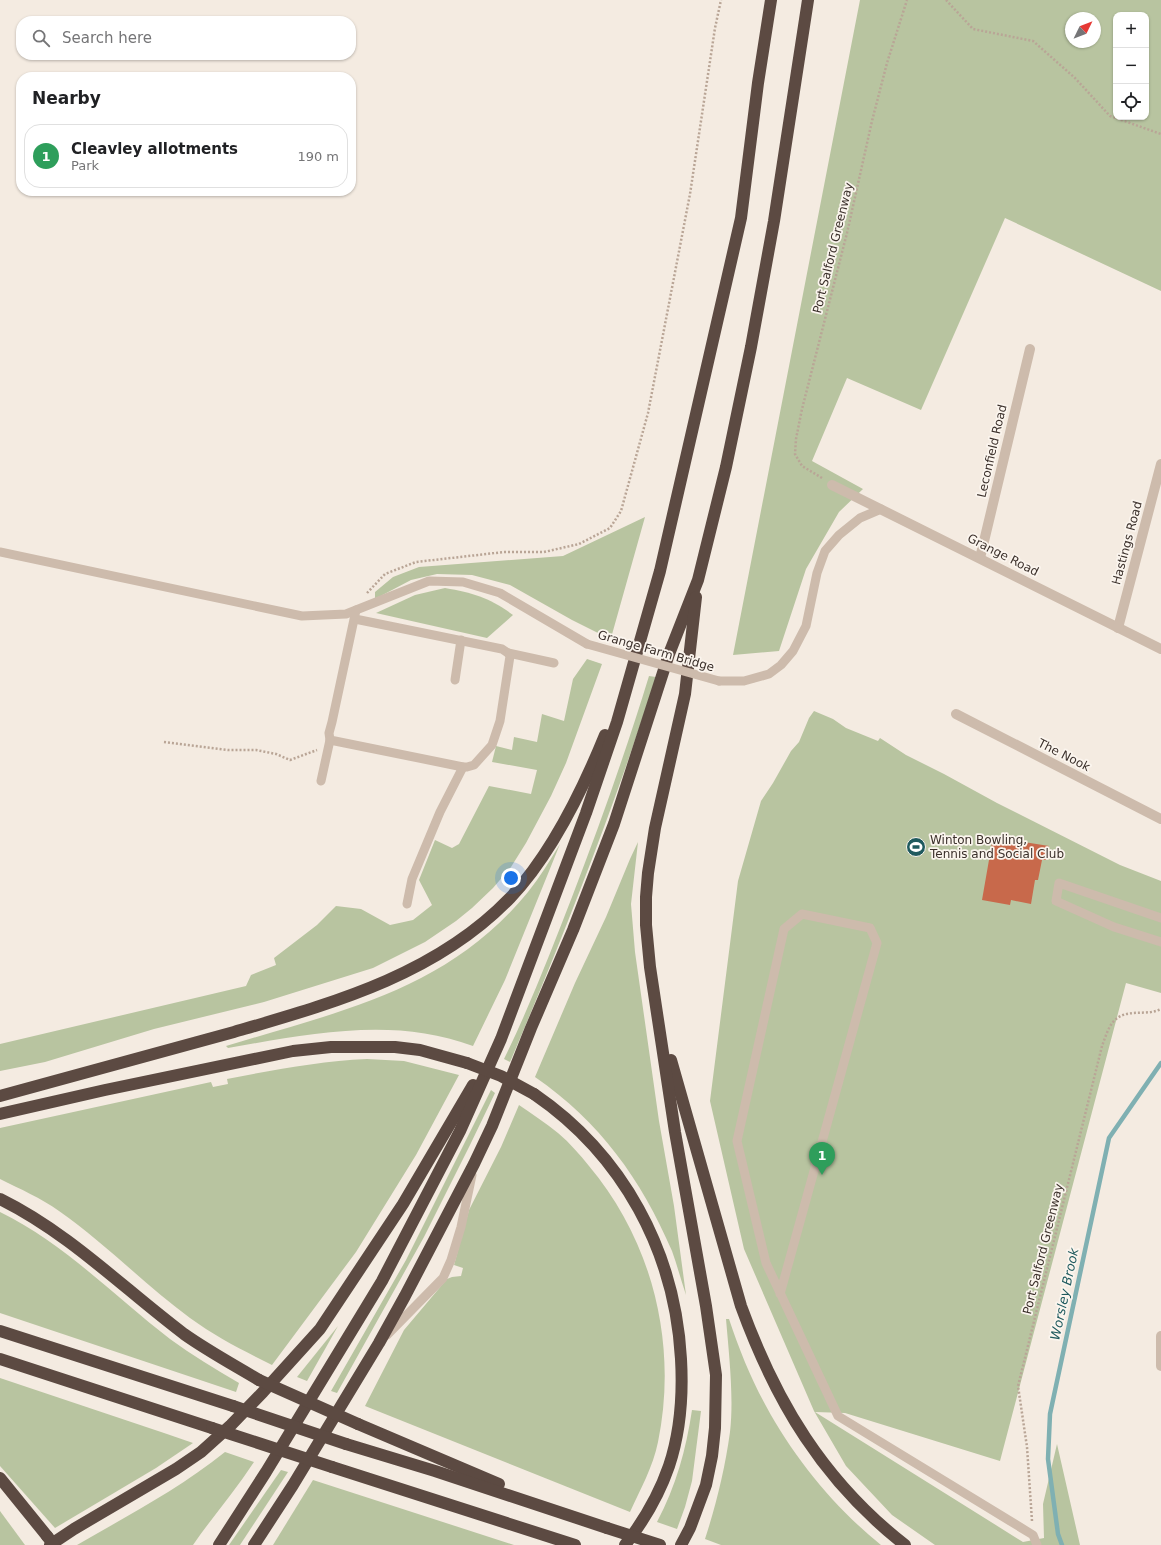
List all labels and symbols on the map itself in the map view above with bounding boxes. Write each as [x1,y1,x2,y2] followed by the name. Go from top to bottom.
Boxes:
[1065,12,1101,48] north arrow
[810,181,856,315] street label: Port Salford Greenway
[974,403,1010,499] street label: Leconfield Road
[1109,500,1145,586] street label: Hastings Road
[965,531,1041,579] street label: Grange Road
[596,628,716,674] street label: Grange Farm Bridge
[1035,735,1092,774] street label: The Nook
[929,833,1064,861] place label: Winton Bowling, Tennis and Social Club
[905,836,927,858] sports icon: Winton Bowling, Tennis and Social Club
[501,868,521,888] your location
[809,1142,835,1175] pin: 1
[1020,1182,1066,1316] street label: Port Salford Greenway
[1047,1246,1082,1342] water label: Worsley Brook

